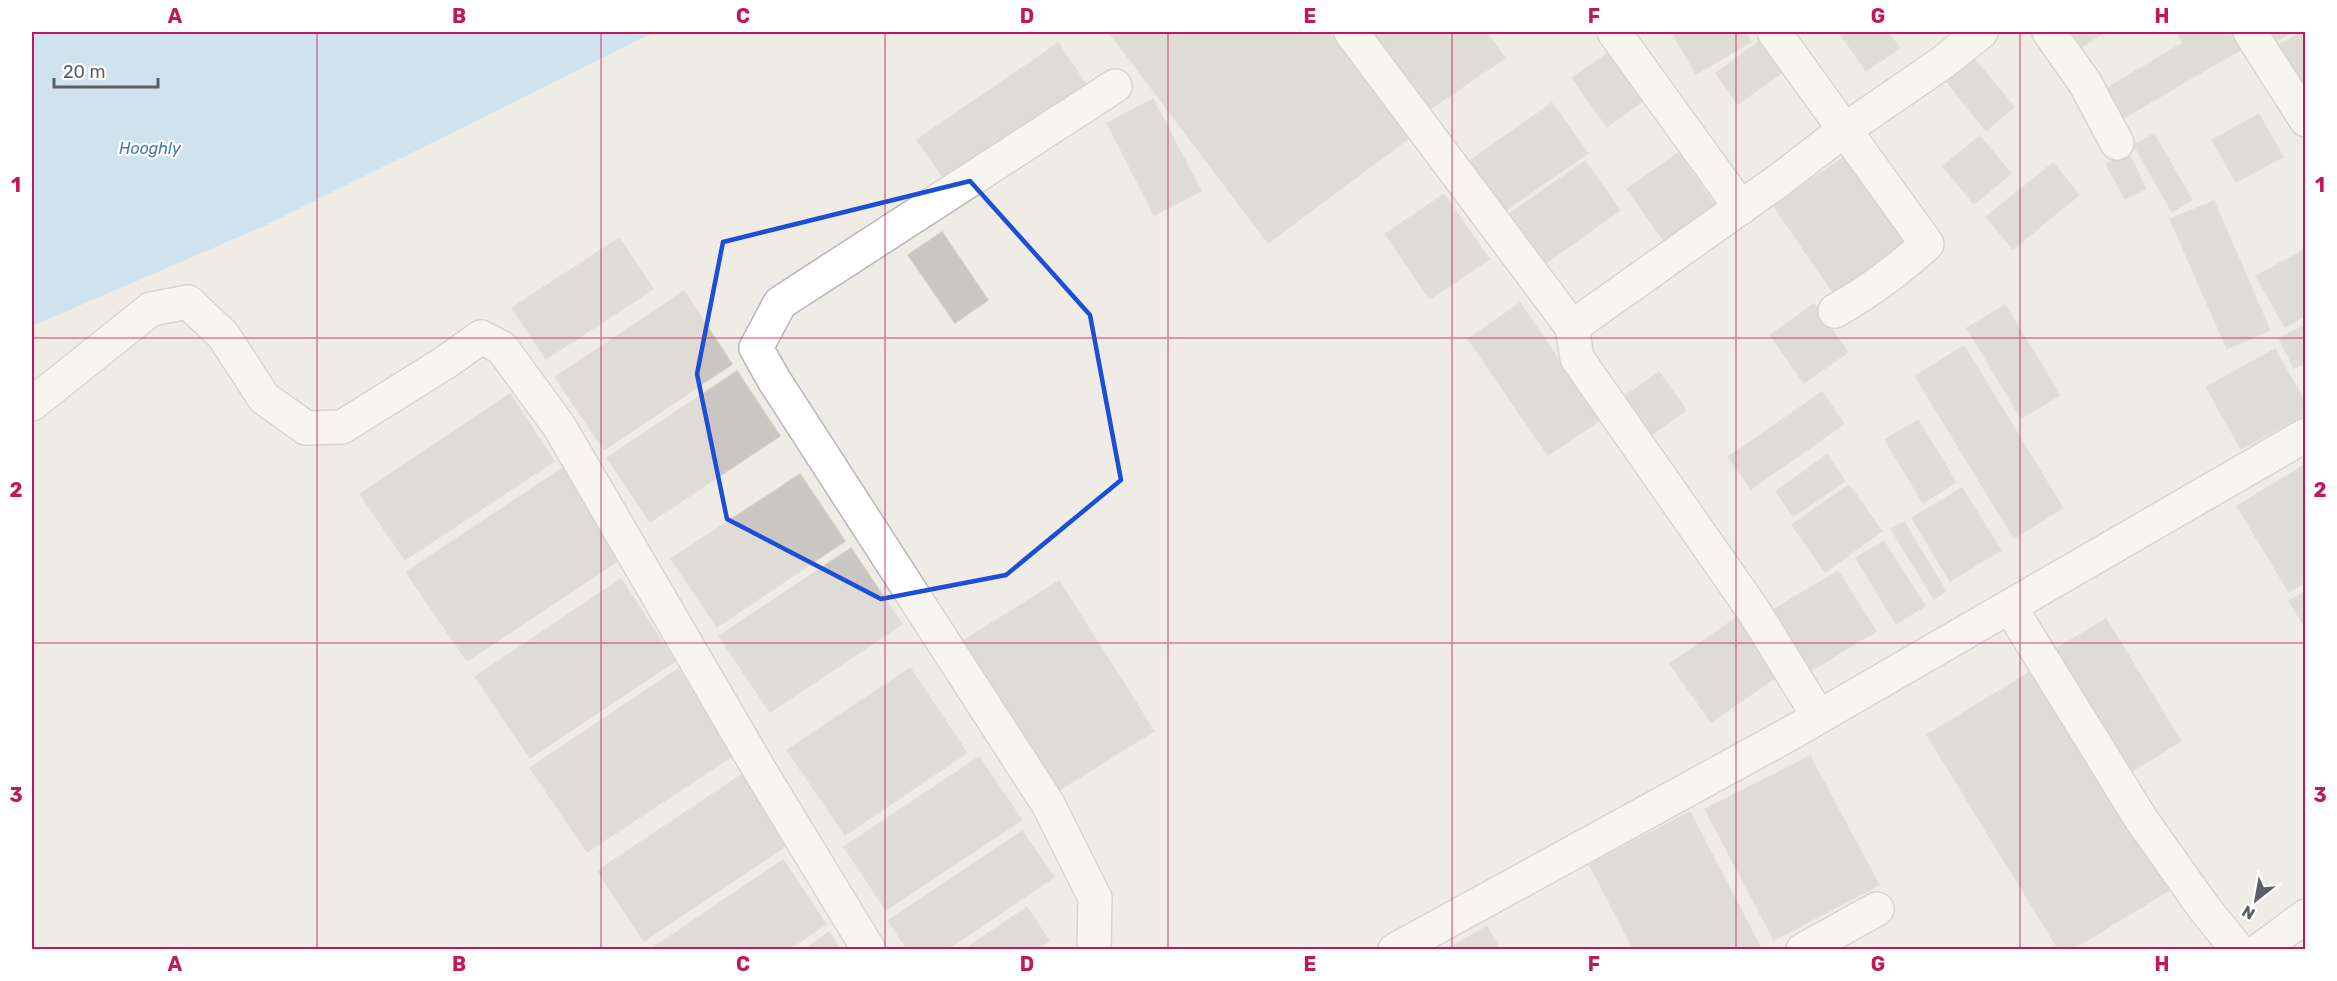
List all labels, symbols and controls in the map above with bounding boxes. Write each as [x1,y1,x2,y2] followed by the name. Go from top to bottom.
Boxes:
[168,4,183,28] text: A
[452,4,466,28] text: B
[736,4,750,28] text: C
[1020,4,1034,28] text: D
[1304,4,1316,28] text: E
[1588,4,1600,28] text: F
[1871,4,1885,28] text: G
[2155,4,2169,28] text: H
[54,51,158,89] scale bar
[63,61,105,83] text: 20 m
[119,139,182,158] water label: Hooghly
[11,173,21,197] text: 1
[2315,173,2325,197] text: 1
[10,478,23,502] text: 2
[2314,478,2327,502] text: 2
[9,783,23,807] text: 3
[2313,783,2327,807] text: 3
[2226,870,2286,930] north arrow
[2239,901,2258,924] text: N
[168,952,183,976] text: A
[452,952,466,976] text: B
[736,952,750,976] text: C
[1020,952,1034,976] text: D
[1304,952,1316,976] text: E
[1588,952,1600,976] text: F
[1871,952,1885,976] text: G
[2155,952,2169,976] text: H

